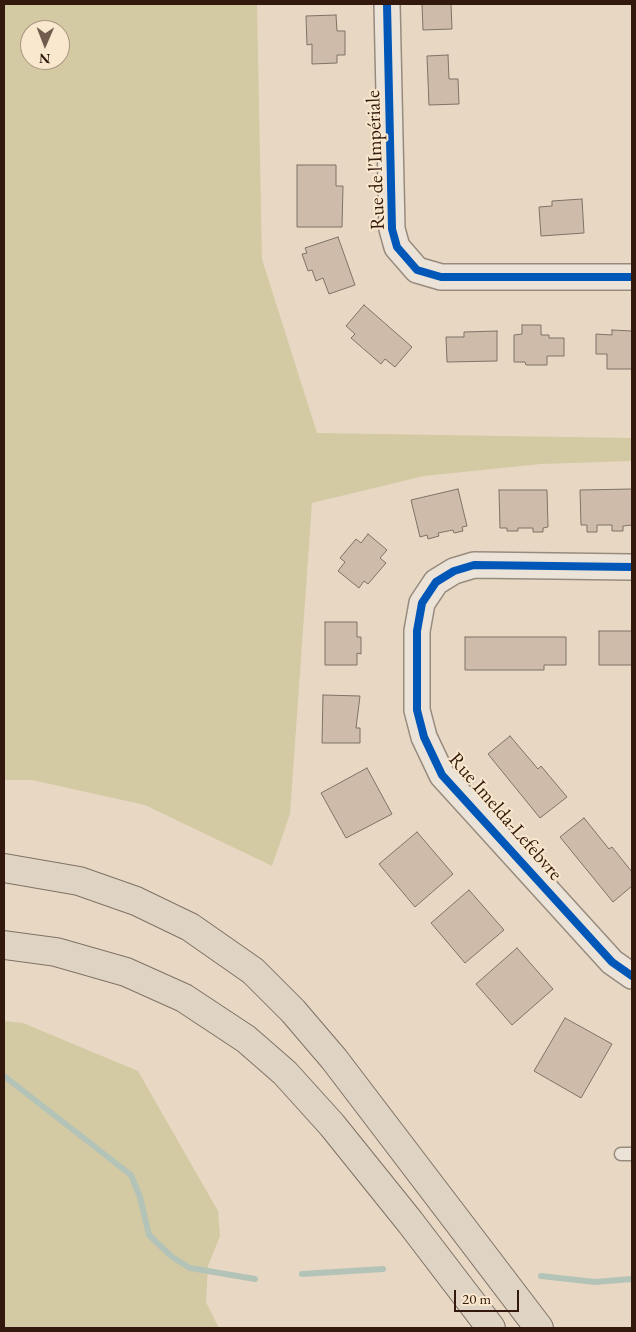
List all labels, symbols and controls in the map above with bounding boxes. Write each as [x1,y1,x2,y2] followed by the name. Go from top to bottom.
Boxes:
[20,20,70,70] north arrow
[39,50,51,68] text: N
[362,90,390,230] street label: Rue de l'Impériale
[443,748,567,886] street label: Rue Imelda-Lefebvre
[456,1280,521,1312] scale bar
[462,1289,491,1308] text: 20 m

